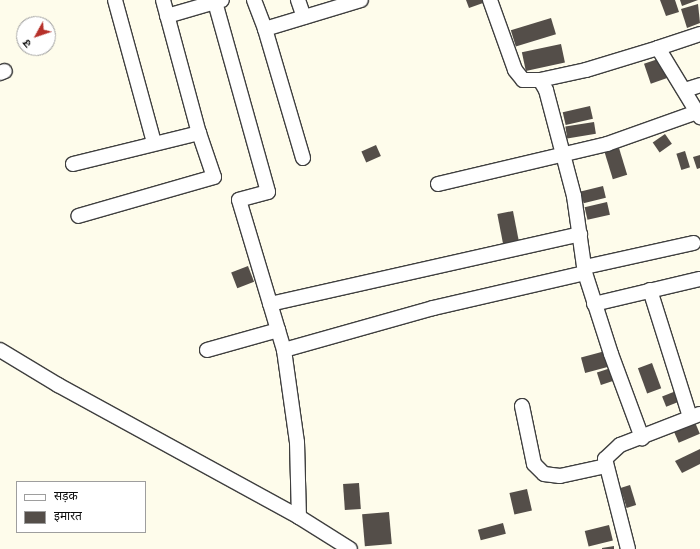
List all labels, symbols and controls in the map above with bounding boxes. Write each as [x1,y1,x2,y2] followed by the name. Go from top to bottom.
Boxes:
[16,16,56,56] north arrow
[20,37,34,50] text: उ
[16,481,146,533] legend
[54,489,78,503] text: सड़क
[54,509,82,523] text: इमारत

